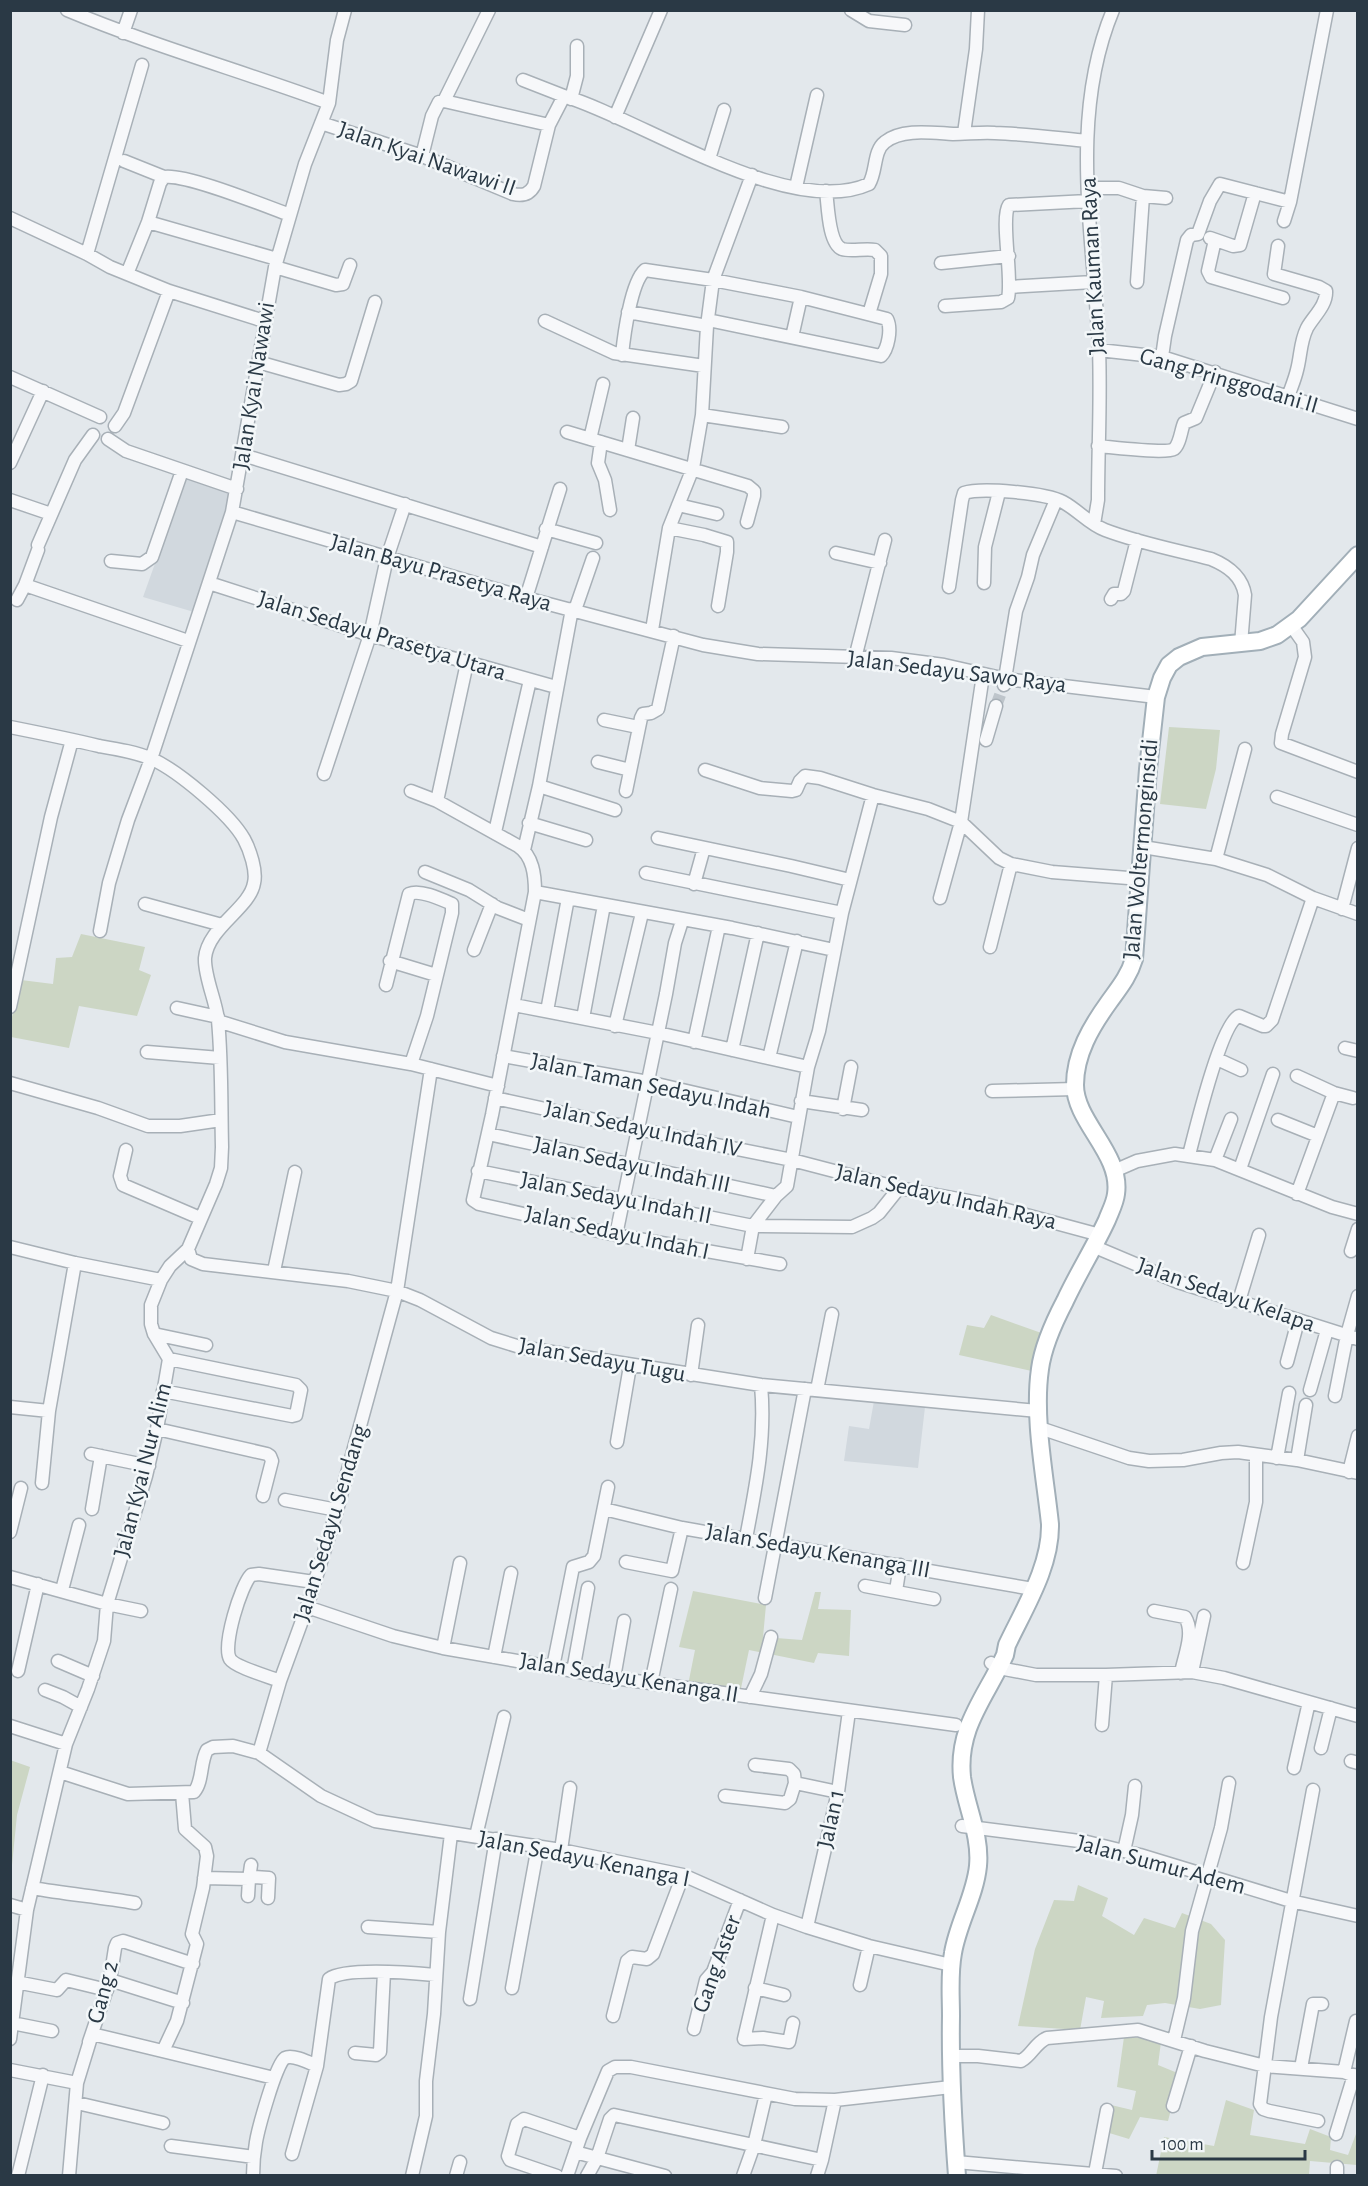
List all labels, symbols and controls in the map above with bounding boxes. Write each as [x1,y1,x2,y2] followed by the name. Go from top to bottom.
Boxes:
[335,117,519,201] street label: Jalan Kyai Nawawi II
[1076,176,1110,356] street label: Jalan Kauman Raya
[229,300,279,472] street label: Jalan Kyai Nawawi
[1137,344,1321,418] street label: Gang Pringgodani II
[328,530,554,616] street label: Jalan Bayu Prasetya Raya
[255,587,509,685] street label: Jalan Sedayu Prasetya Utara
[846,647,1068,697] street label: Jalan Sedayu Sawo Raya
[1119,738,1163,960] street label: Jalan Woltermonginsidi
[529,1049,773,1123] street label: Jalan Taman Sedayu Indah
[542,1096,744,1162] street label: Jalan Sedayu Indah IV
[531,1130,733,1200] street label: Jalan Sedayu Indah III
[833,1160,1059,1234] street label: Jalan Sedayu Indah Raya
[518,1165,714,1231] street label: Jalan Sedayu Indah II
[523,1202,711,1264] street label: Jalan Sedayu Indah I
[1134,1253,1318,1337] street label: Jalan Sedayu Kelapa
[517,1334,687,1386] street label: Jalan Sedayu Tugu
[110,1380,176,1560] street label: Jalan Kyai Nur Alim
[290,1421,372,1624] street label: Jalan Sedayu Sendang
[704,1519,932,1583] street label: Jalan Sedayu Kenanga III
[518,1649,740,1707] street label: Jalan Sedayu Kenanga II
[813,1787,849,1851] street label: Jalan 1
[476,1827,692,1891] street label: Jalan Sedayu Kenanga I
[1074,1831,1248,1899] street label: Jalan Sumur Adem
[688,1912,746,2016] street label: Gang Aster
[83,1958,123,2026] street label: Gang 2
[1152,2123,1305,2161] scale bar
[1161,2136,1204,2154] text: 100 m

